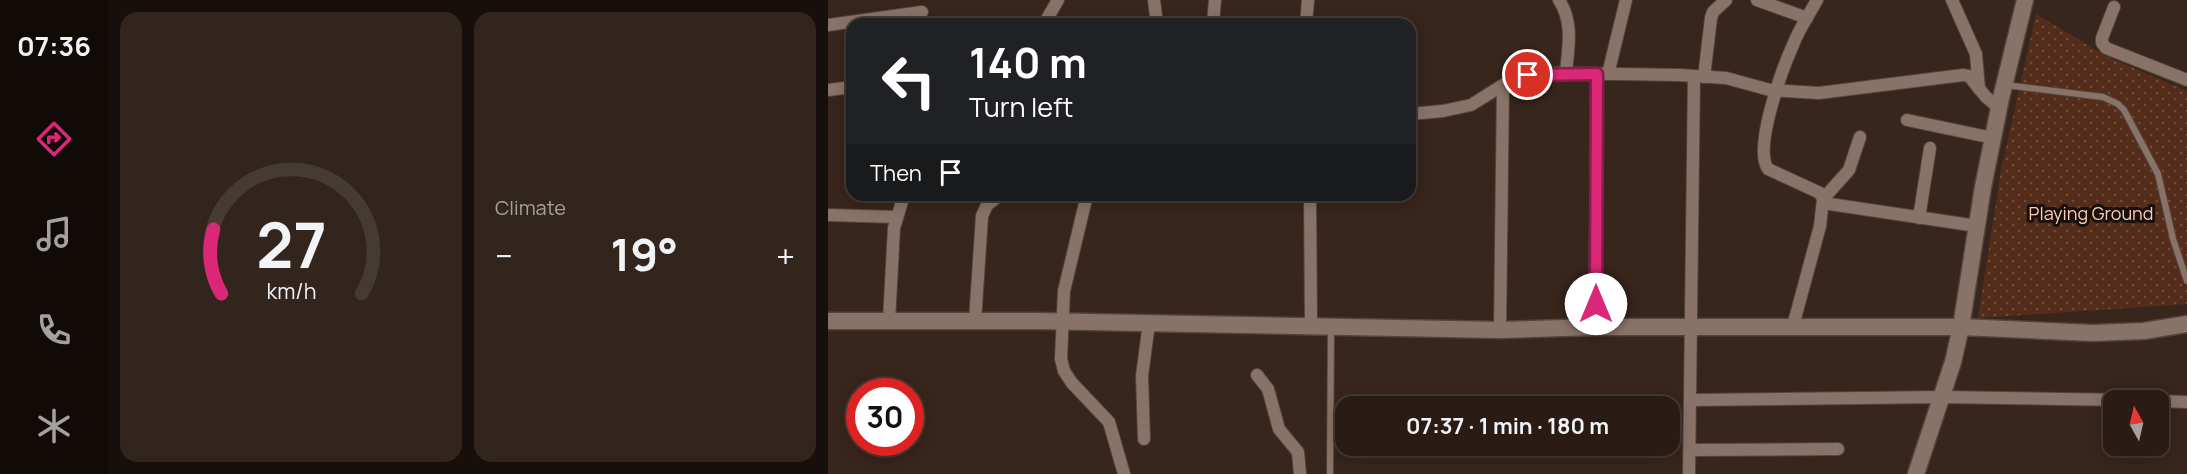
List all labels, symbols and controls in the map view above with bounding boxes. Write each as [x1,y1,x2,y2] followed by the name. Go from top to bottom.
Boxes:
[17,27,91,64] text: 07:36
[969,33,1087,91] text: 140 m
[870,42,948,120] icon: left
[1502,49,1553,100] pin
[1511,58,1544,91] icon: arrive
[969,88,1073,125] text: Turn left
[33,118,75,160] icon: directions
[934,156,967,189] icon: arrive
[870,158,922,188] text: Then
[495,194,566,221] text: Climate
[256,201,326,287] text: 27
[2029,201,2153,225] park label: Playing Ground
[33,213,75,255] icon: music
[610,223,678,285] text: 19°
[495,233,513,278] text: −
[776,233,795,278] text: +
[1564,272,1628,336] position arrow
[266,276,316,305] text: km/h
[33,309,75,351] icon: phone
[846,378,924,456] speed limit sign: 30
[2103,390,2169,456] north arrow
[2103,390,2169,456] map controls
[33,405,75,447] icon: climate
[1406,411,1609,441] text: 07:37 · 1 min · 180 m

